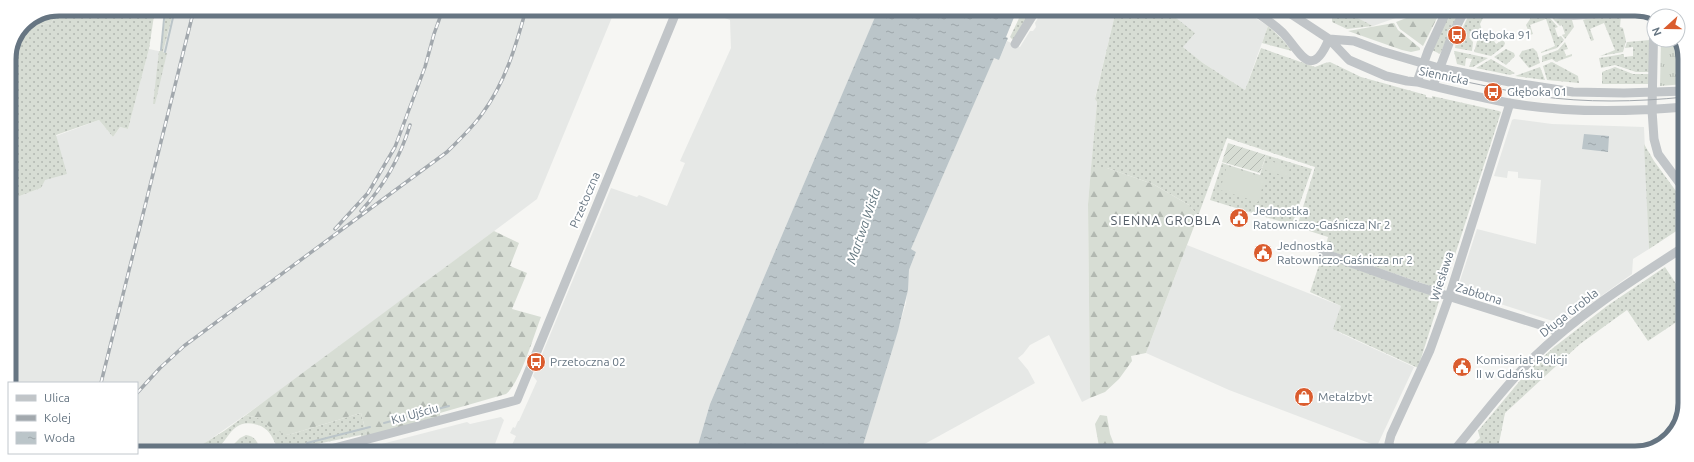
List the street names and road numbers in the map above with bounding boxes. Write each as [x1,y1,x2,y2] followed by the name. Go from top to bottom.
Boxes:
[1418,64,1470,87] street label: Siennicka
[567,170,602,230] street label: Przetoczna
[1427,250,1456,302] street label: Wiesława
[1454,280,1504,307] street label: Zabłotna
[1537,286,1600,339] street label: Długa Grobla
[390,401,440,426] street label: Ku Ujściu

